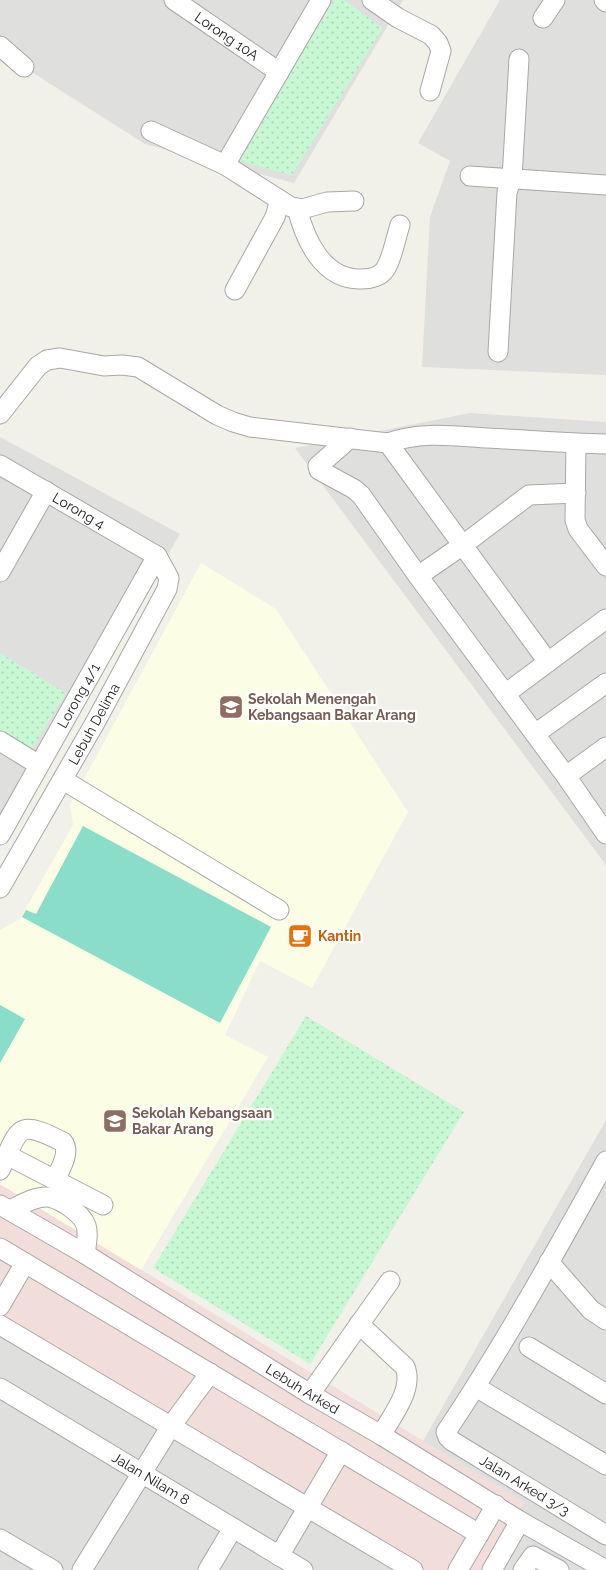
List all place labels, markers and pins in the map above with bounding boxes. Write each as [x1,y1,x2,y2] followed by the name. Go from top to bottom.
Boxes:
[248,691,416,723] place label: Sekolah Menengah Kebangsaan Bakar Arang
[218,694,244,720] school or university icon: Sekolah Menengah Kebangsaan Bakar Arang
[287,923,313,949] cafe icon: Kantin
[318,928,361,944] place label: Kantin
[132,1105,272,1137] place label: Sekolah Kebangsaan Bakar Arang
[102,1108,128,1134] school or university icon: Sekolah Kebangsaan Bakar Arang

